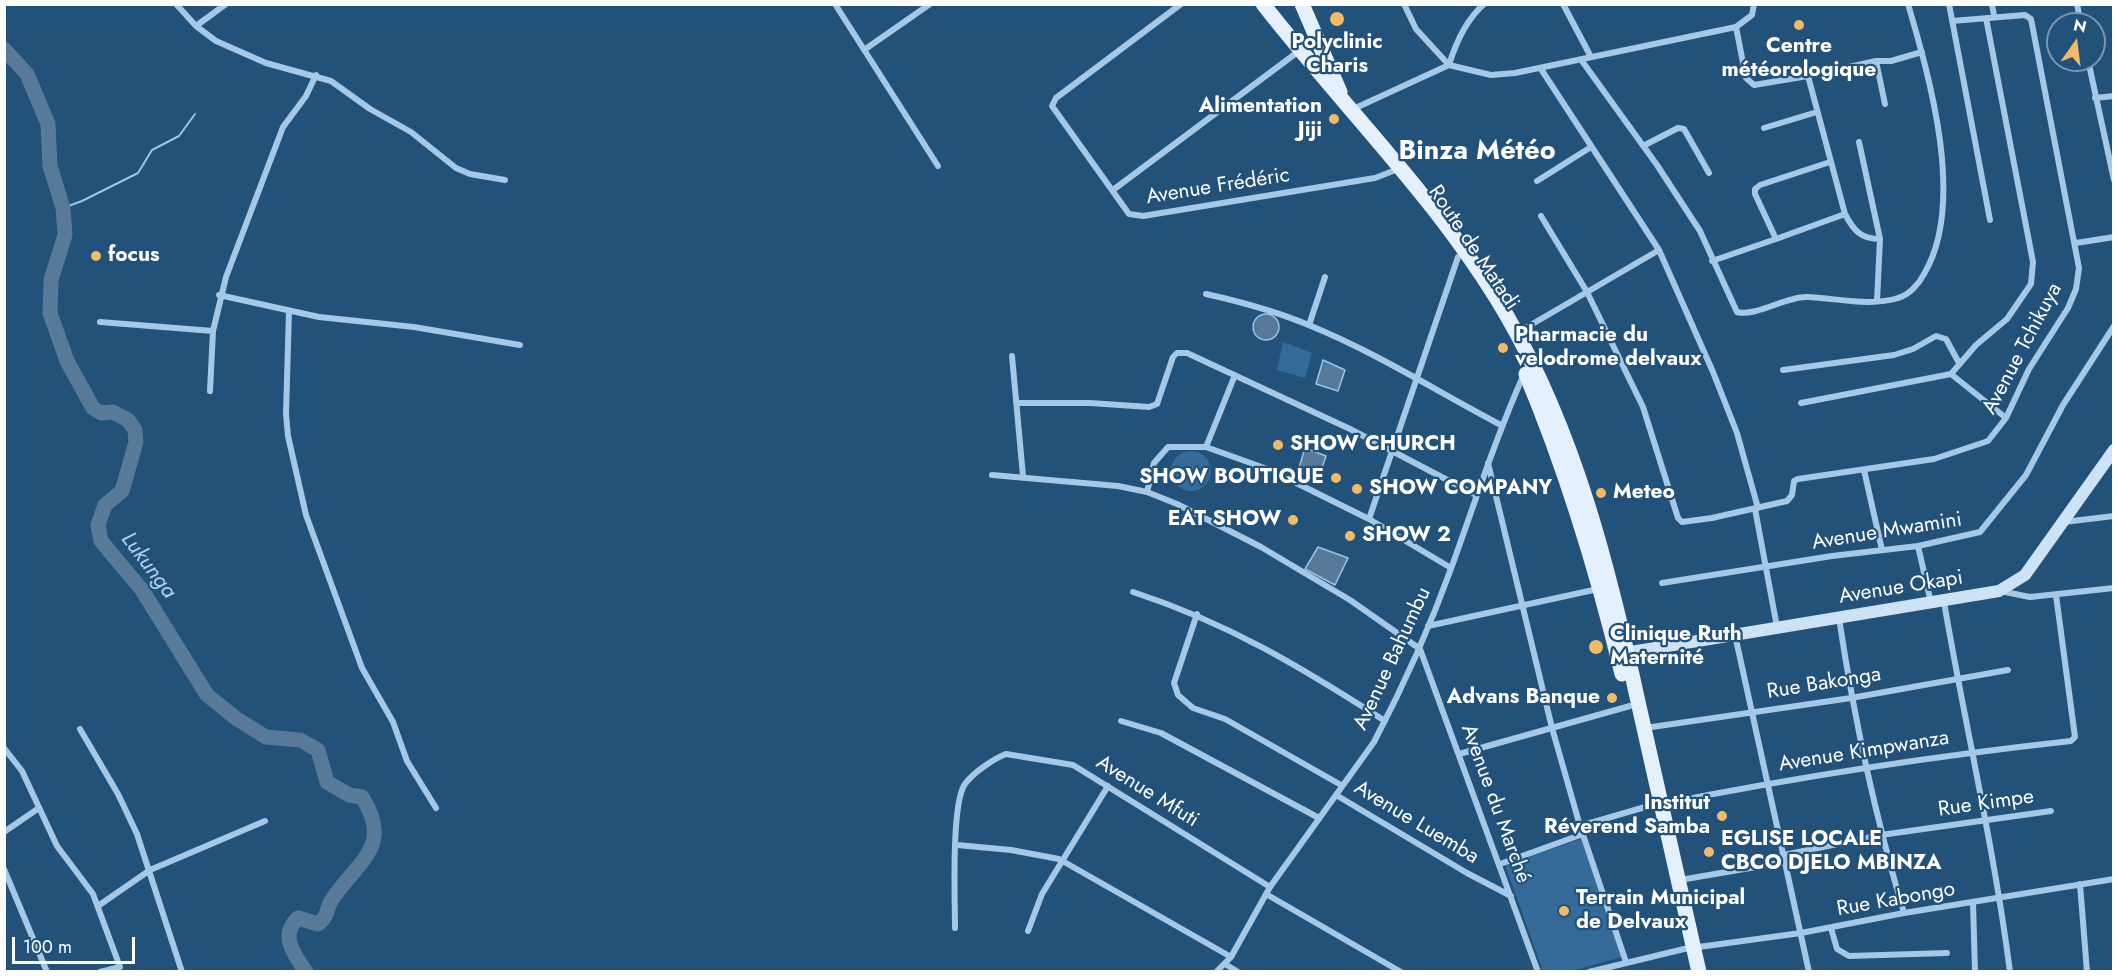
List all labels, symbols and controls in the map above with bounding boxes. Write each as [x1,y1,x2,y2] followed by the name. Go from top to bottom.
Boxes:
[1328,10,1346,28] marker: Polyclinic Charis
[2046,12,2106,72] north arrow
[2071,13,2089,39] text: N
[1792,18,1806,32] marker: Centre météorologique
[1291,30,1383,80] place label: Polyclinic Charis
[1722,34,1876,84] place label: Centre météorologique
[1199,94,1322,144] place label: Alimentation Jiji
[1327,112,1341,126] marker: Alimentation Jiji
[1398,136,1556,168] district label: Binza Météo
[1144,163,1292,211] street label: Avenue Frédéric
[1422,181,1524,315] street label: Route de Matadi
[108,243,160,269] place label: focus
[89,249,103,263] marker: focus
[1978,279,2068,419] street label: Avenue Tchikuya
[1515,323,1701,373] place label: Pharmacie du velodrome delvaux
[1496,341,1510,355] marker: Pharmacie du velodrome delvaux
[1290,432,1456,458] place label: SHOW CHURCH
[1271,438,1285,452] marker: SHOW CHURCH
[1139,465,1324,491] place label: SHOW BOUTIQUE
[1329,471,1343,485] marker: SHOW BOUTIQUE
[1369,476,1552,502] place label: SHOW COMPANY
[1613,480,1675,506] place label: Meteo
[1350,482,1364,496] marker: SHOW COMPANY
[1594,486,1608,500] marker: Meteo
[1168,507,1281,533] place label: EAT SHOW
[1810,508,1964,556] street label: Avenue Mwamini
[1286,513,1300,527] marker: EAT SHOW
[1362,523,1451,549] place label: SHOW 2
[115,528,181,604] water label: Lukunga
[1343,529,1357,543] marker: SHOW 2
[1837,566,1965,610] street label: Avenue Okapi
[1349,583,1437,735] street label: Avenue Bahumbu
[1610,622,1742,672] place label: Clinique Ruth Maternité
[1587,638,1605,656] marker: Clinique Ruth Maternité
[1765,663,1883,705] street label: Rue Bakonga
[1447,685,1600,711] place label: Advans Banque
[1605,691,1619,705] marker: Advans Banque
[1455,721,1535,887] street label: Avenue du Marché
[1777,726,1951,778] street label: Avenue Kimpwanza
[1091,751,1203,833] street label: Avenue Mfuti
[1349,776,1483,870] street label: Avenue Luemba
[1937,785,2035,823] street label: Rue Kimpe
[1544,791,1710,841] place label: Institut Réverend Samba
[1715,809,1729,823] marker: Institut Réverend Samba
[1721,827,1941,877] place label: EGLISE LOCALE CBCO DJELO MBINZA
[1702,845,1716,859] marker: EGLISE LOCALE CBCO DJELO MBINZA
[1835,877,1957,923] street label: Rue Kabongo
[1576,886,1745,936] place label: Terrain Municipal de Delvaux
[1557,904,1571,918] marker: Terrain Municipal de Delvaux
[15,925,138,963] scale bar
[23,934,72,960] text: 100 m

